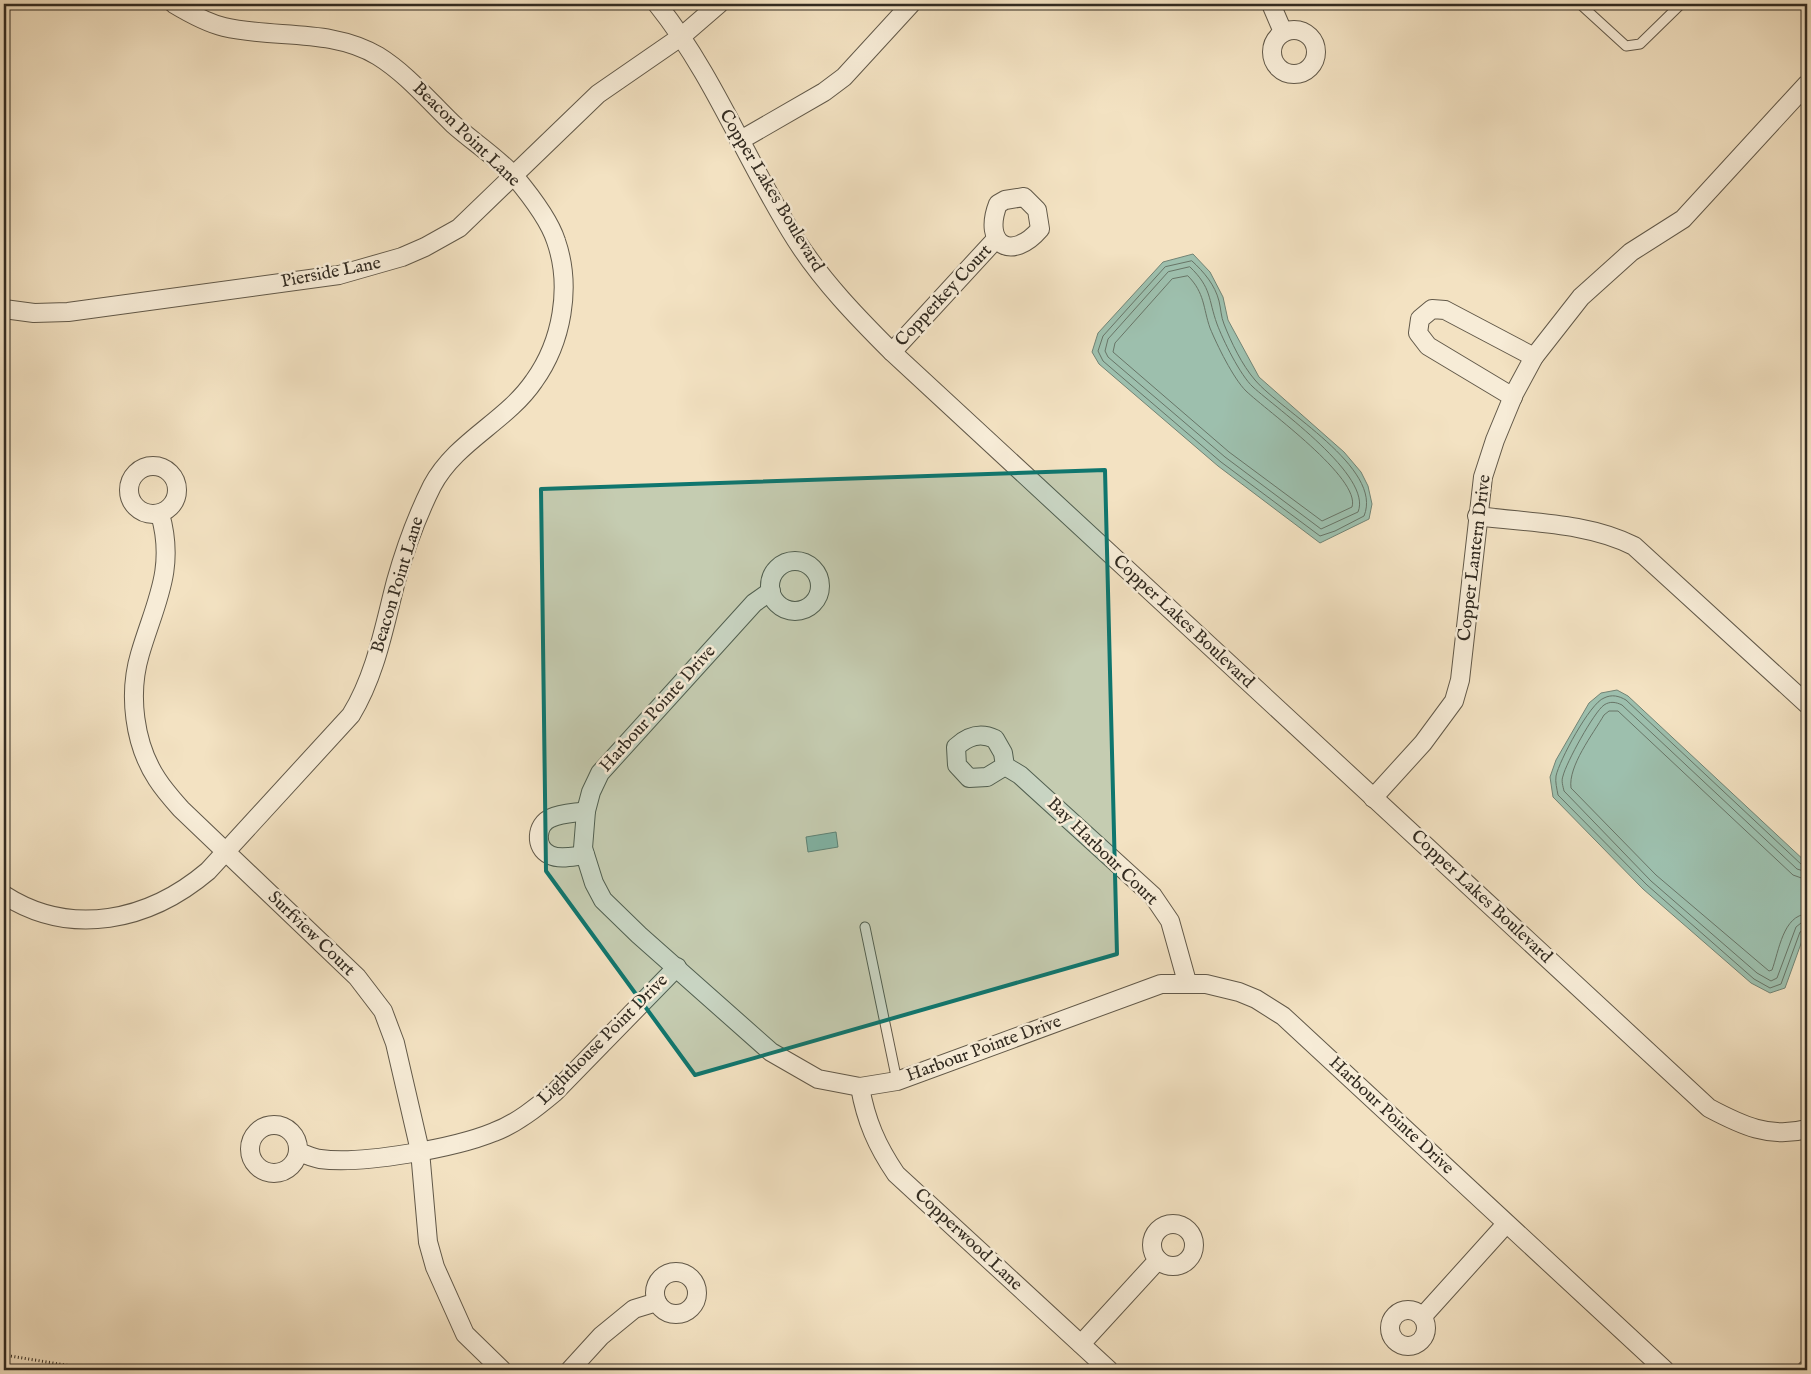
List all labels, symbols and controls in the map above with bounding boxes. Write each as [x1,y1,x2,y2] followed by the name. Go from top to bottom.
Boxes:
[407,78,525,192] street label: Beacon Point Lane
[713,106,829,277] street label: Copper Lakes Boulevard
[891,240,997,352] street label: Copperkey Court
[279,252,383,294] street label: Pierside Lane
[1453,473,1497,643] street label: Copper Lantern Drive
[366,514,430,656] street label: Beacon Point Lane
[1107,550,1259,694] street label: Copper Lakes Boulevard
[595,641,721,777] street label: Harbour Pointe Drive
[1042,793,1162,911] street label: Bay Harbour Court
[1405,825,1557,969] street label: Copper Lakes Boulevard
[262,886,360,982] street label: Surfview Court
[533,970,673,1110] street label: Lighthouse Point Drive
[903,1010,1065,1088] street label: Harbour Pointe Drive
[1323,1052,1459,1180] street label: Harbour Pointe Drive
[909,1184,1027,1296] street label: Copperwood Lane

